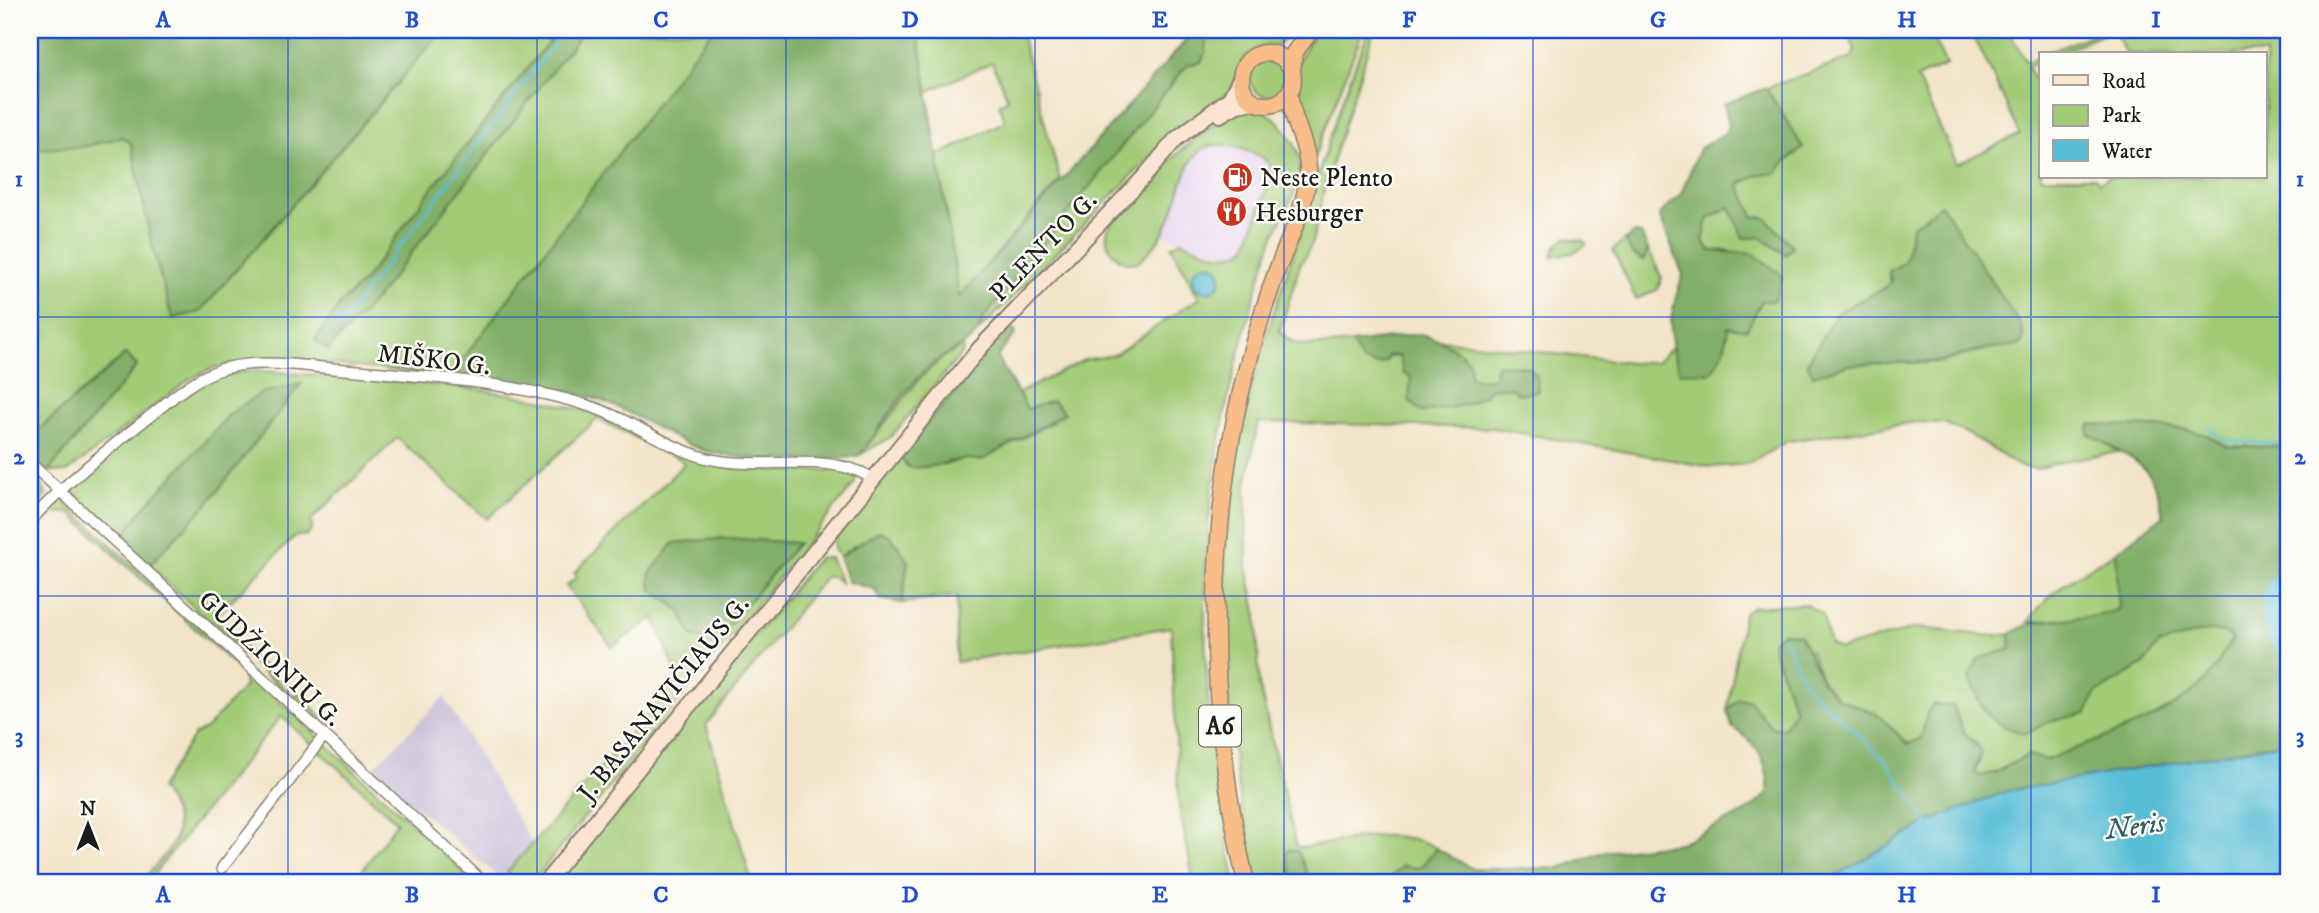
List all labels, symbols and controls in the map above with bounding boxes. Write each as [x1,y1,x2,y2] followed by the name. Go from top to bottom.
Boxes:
[155,6,172,35] text: A
[405,6,419,35] text: B
[653,6,669,35] text: C
[901,6,919,35] text: D
[1152,6,1168,35] text: E
[1402,6,1417,35] text: F
[1650,6,1666,35] text: G
[1897,6,1917,35] text: H
[2151,6,2161,35] text: I
[2039,52,2266,178] legend
[2102,69,2146,95] text: Road
[2102,103,2142,129] text: Park
[2101,139,2152,165] text: Water
[1220,160,1254,194] fuel station icon: Neste Plento
[1260,162,1393,195] place label: Neste Plento
[15,165,23,194] text: 1
[2296,165,2304,194] text: 1
[983,185,1105,309] street label: PLENTO G.
[1215,195,1249,229] restaurant icon: Hesburger
[1255,197,1364,230] place label: Hesburger
[375,336,492,384] street label: MIŠKO G.
[13,443,25,472] text: 2
[2294,443,2306,472] text: 2
[191,583,349,734] street label: GUDŽIONIŲ G.
[569,589,757,810] street label: J. BASANAVIČIAUS G.
[1199,706,1241,746] road number: A6
[15,722,23,751] text: 3
[2296,722,2304,751] text: 3
[52,790,122,860] north arrow
[80,798,96,821] text: N
[2101,805,2167,848] water label: Neris
[155,881,172,910] text: A
[405,881,419,910] text: B
[653,881,669,910] text: C
[901,881,919,910] text: D
[1152,881,1168,910] text: E
[1402,881,1417,910] text: F
[1650,881,1666,910] text: G
[1897,881,1917,910] text: H
[2151,881,2161,910] text: I

